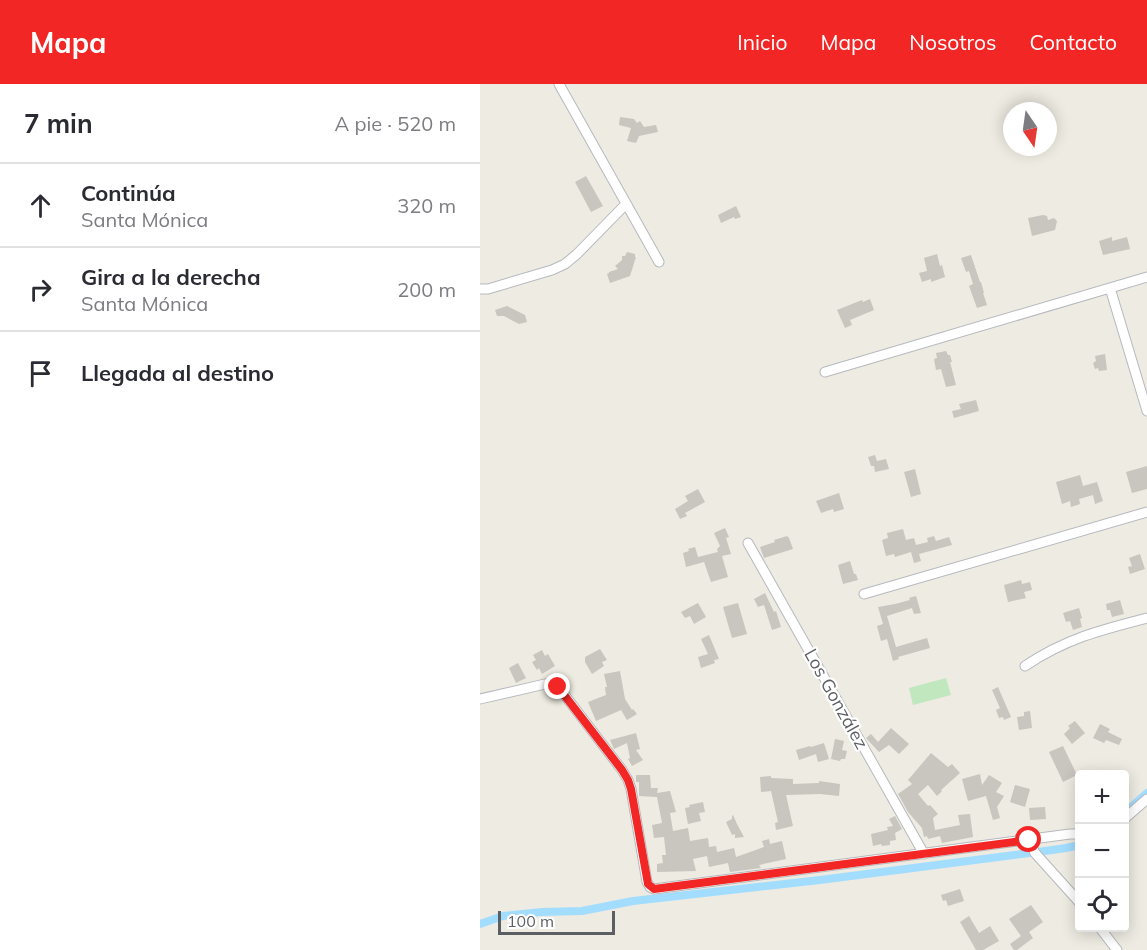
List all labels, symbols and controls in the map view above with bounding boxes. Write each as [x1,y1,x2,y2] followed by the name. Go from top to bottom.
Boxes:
[30,25,106,60] text: Mapa
[737,29,787,55] text: Inicio
[820,29,876,55] text: Mapa
[909,29,996,55] text: Nosotros
[1029,29,1117,55] text: Contacto
[1003,102,1057,156] north arrow
[24,107,93,140] text: 7 min
[335,111,456,136] text: A pie · 520 m
[81,179,176,207] text: Continúa
[24,189,57,222] icon: ahead
[397,193,456,218] text: 320 m
[81,207,208,232] text: Santa Mónica
[81,263,261,291] text: Gira a la derecha
[24,273,57,306] icon: right
[397,277,456,302] text: 200 m
[81,291,208,316] text: Santa Mónica
[24,357,57,390] icon: arrive
[81,359,274,387] text: Llegada al destino
[799,645,873,753] street label: Los González
[544,673,570,699] route end
[1075,770,1129,932] map controls
[1075,770,1129,824] button: +
[1075,824,1129,878] button: −
[1015,826,1041,852] route start
[1075,878,1129,932] button: locate
[498,908,615,936] scale bar
[507,911,554,931] text: 100 m

